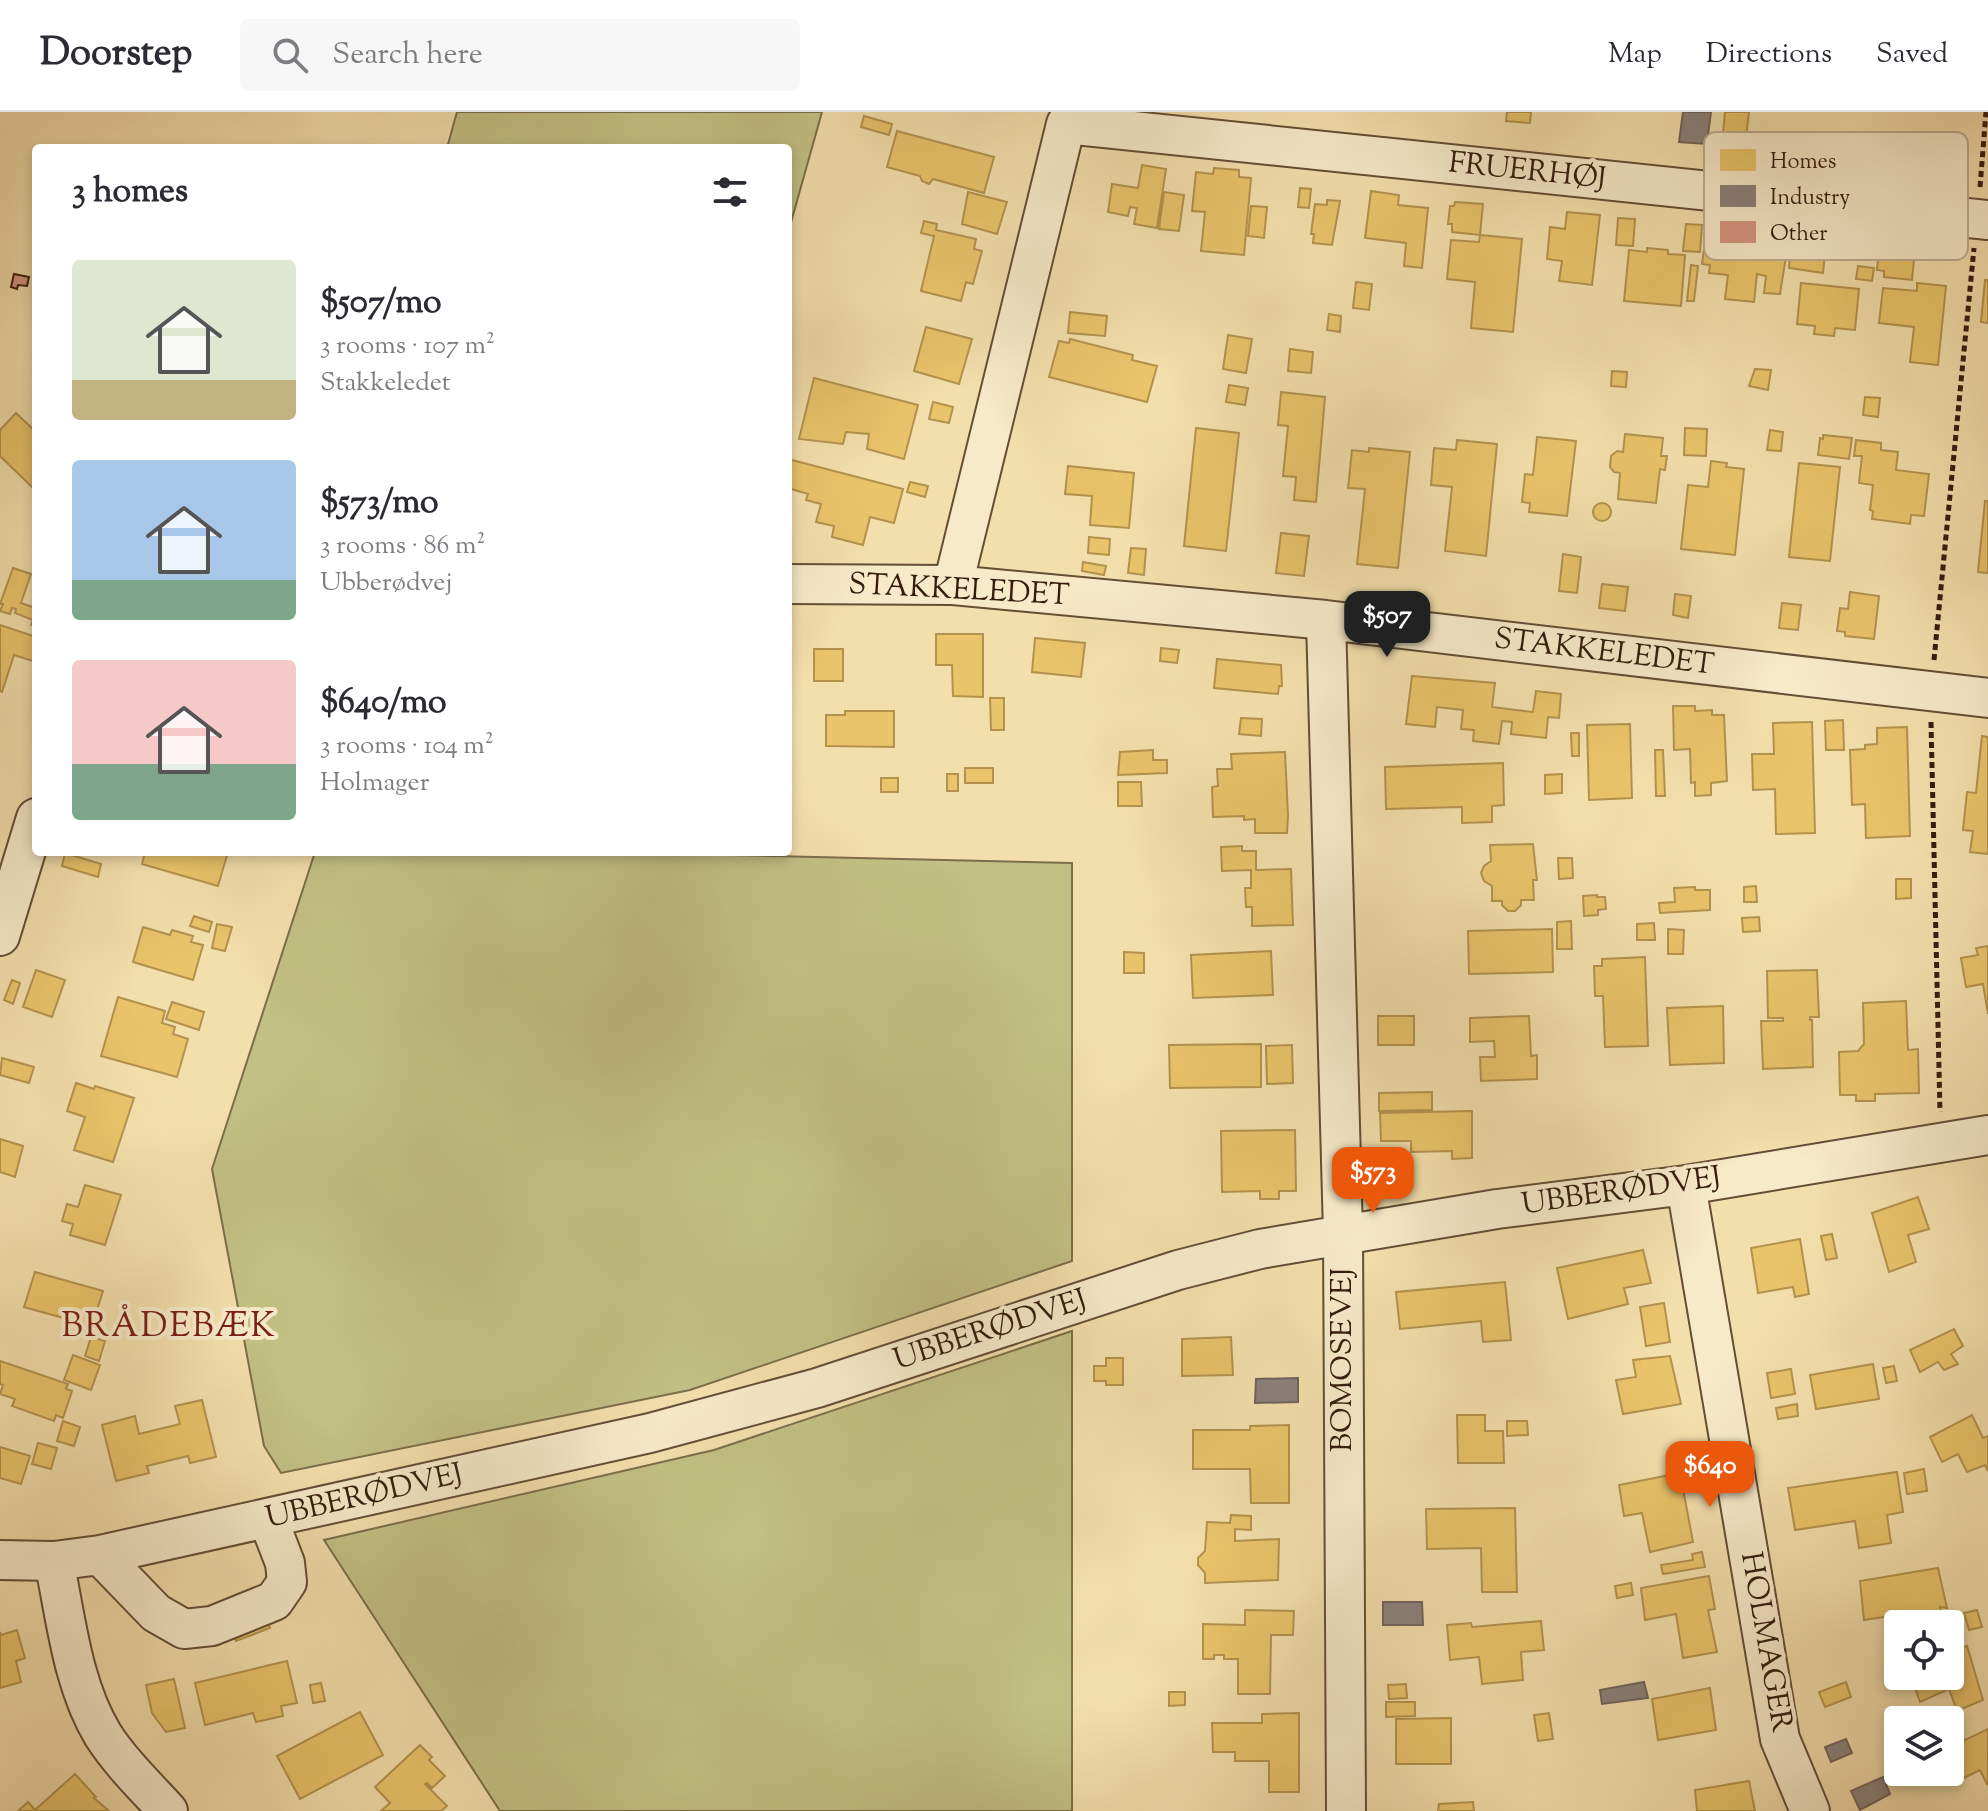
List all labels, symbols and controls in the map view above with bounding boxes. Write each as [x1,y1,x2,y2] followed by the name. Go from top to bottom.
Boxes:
[240,19,800,91] search box
[40,28,192,82] text: Doorstep
[268,33,312,77] icon: search
[332,34,483,77] text: Search here
[1608,35,1662,75] text: Map
[1706,35,1832,75] text: Directions
[1876,35,1948,75] text: Saved
[1704,132,1968,260] legend
[1446,142,1608,202] street label: FRUERHØJ
[1770,147,1836,179] text: Homes
[72,168,188,217] text: 3 homes
[708,170,752,214] icon: filters
[1770,183,1850,215] text: Industry
[1770,219,1828,251] text: Other
[320,279,442,328] text: $507/mo
[136,292,232,388] icon: home
[320,328,495,365] text: 3 rooms · 107 m²
[320,365,451,402] text: Stakkeledet
[320,479,439,528] text: $573/mo
[136,492,232,588] icon: home
[320,528,485,565] text: 3 rooms · 86 m²
[847,564,1071,618] street label: STAKKELEDET
[320,565,452,602] text: Ubberødvej
[1340,591,1434,659] pin: $507
[1362,598,1412,635] text: $507
[1491,618,1717,688] street label: STAKKELEDET
[320,679,447,728] text: $640/mo
[136,692,232,788] icon: home
[320,728,494,765] text: 3 rooms · 104 m²
[320,765,429,802] text: Holmager
[1326,1147,1420,1215] pin: $573
[1350,1154,1396,1191] text: $573
[1519,1157,1724,1227] street label: UBBERØDVEJ
[1322,1268,1365,1452] street label: BOMOSEVEJ
[888,1279,1092,1382] street label: UBBERØDVEJ
[61,1303,277,1352] district label: BRÅDEBÆK
[1663,1441,1757,1509] pin: $640
[1684,1448,1736,1485] text: $640
[261,1453,467,1541] street label: UBBERØDVEJ
[1728,1549,1802,1736] street label: HOLMAGER
[1884,1610,1964,1786] map controls
[1884,1610,1964,1690] button: locate
[1884,1706,1964,1786] button: layers

